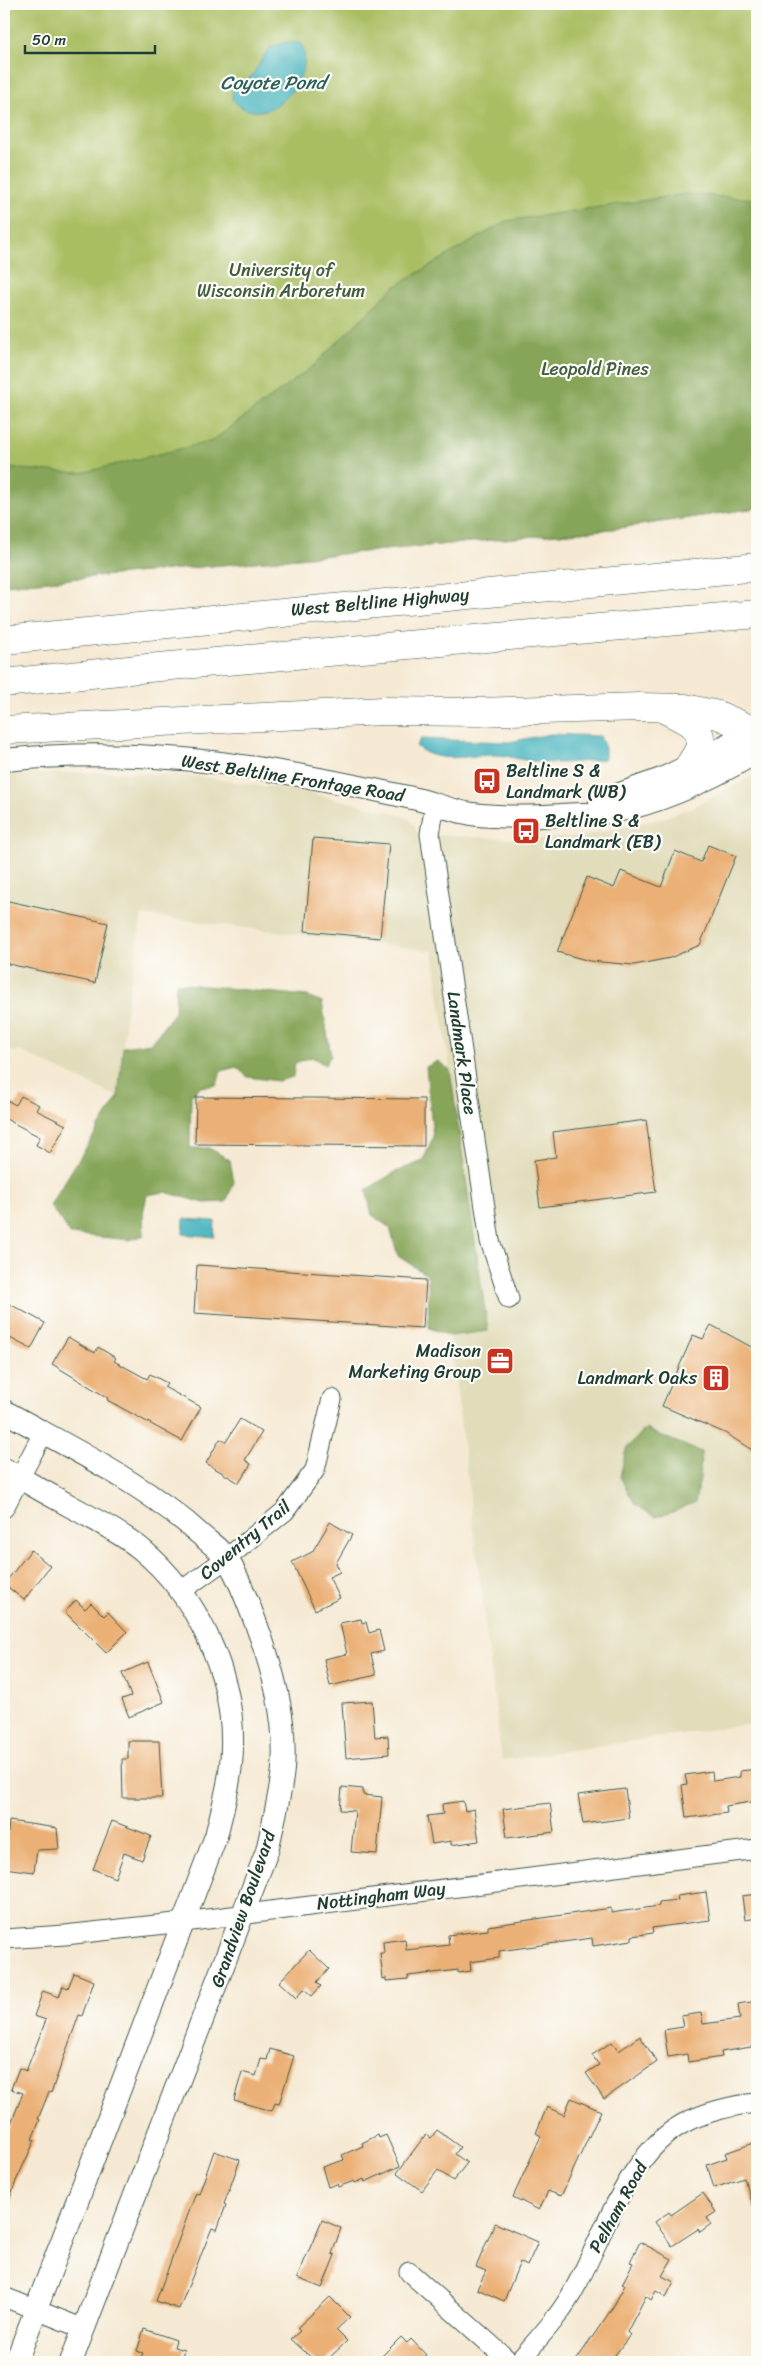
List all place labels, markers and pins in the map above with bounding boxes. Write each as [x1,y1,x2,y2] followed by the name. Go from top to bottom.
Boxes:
[506,755,627,808] place label: Beltline S & Landmark (WB)
[472,766,502,796] bus stop icon: Beltline S & Landmark (WB)
[545,805,662,858] place label: Beltline S & Landmark (EB)
[511,816,541,846] bus stop icon: Beltline S & Landmark (EB)
[349,1335,481,1388] place label: Madison Marketing Group
[485,1346,515,1376] office icon: Madison Marketing Group
[577,1362,698,1394] place label: Landmark Oaks
[701,1363,731,1393] building icon: Landmark Oaks

